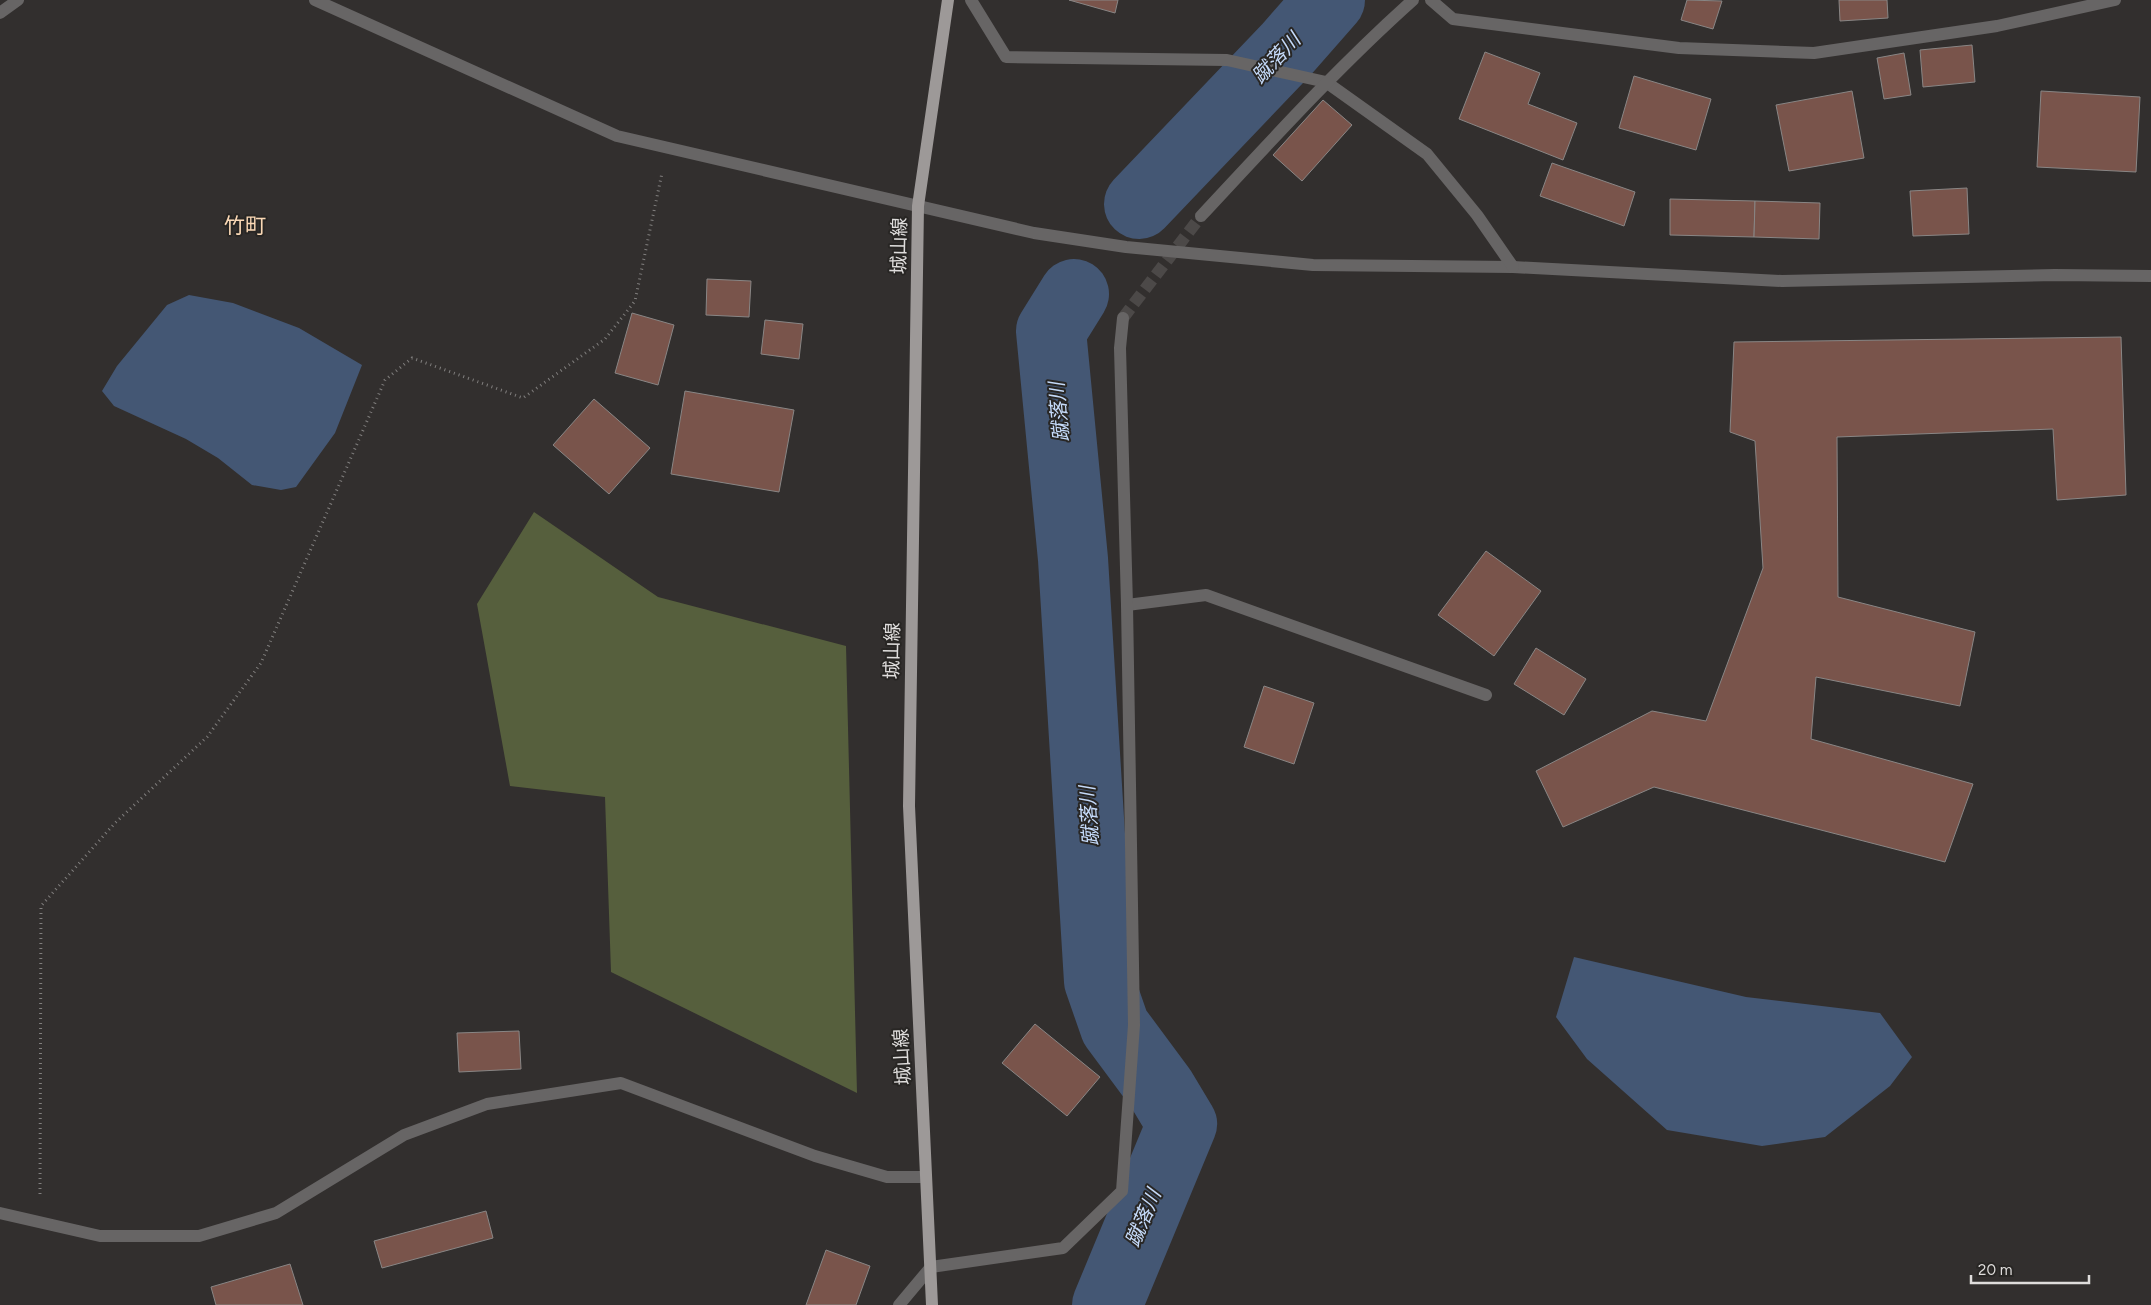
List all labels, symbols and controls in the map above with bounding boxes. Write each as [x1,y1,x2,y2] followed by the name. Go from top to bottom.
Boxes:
[1247,26,1307,88] water label: 蹴落川
[224,213,266,238] district label: 竹町
[887,217,911,275] street label: 城山線
[1044,379,1074,443] water label: 蹴落川
[880,622,904,680] street label: 城山線
[1075,783,1103,847] water label: 蹴落川
[889,1028,915,1086] street label: 城山線
[1120,1184,1167,1250] water label: 蹴落川
[1971,1252,2088,1284] scale bar
[1978,1261,2012,1279] text: 20 m

